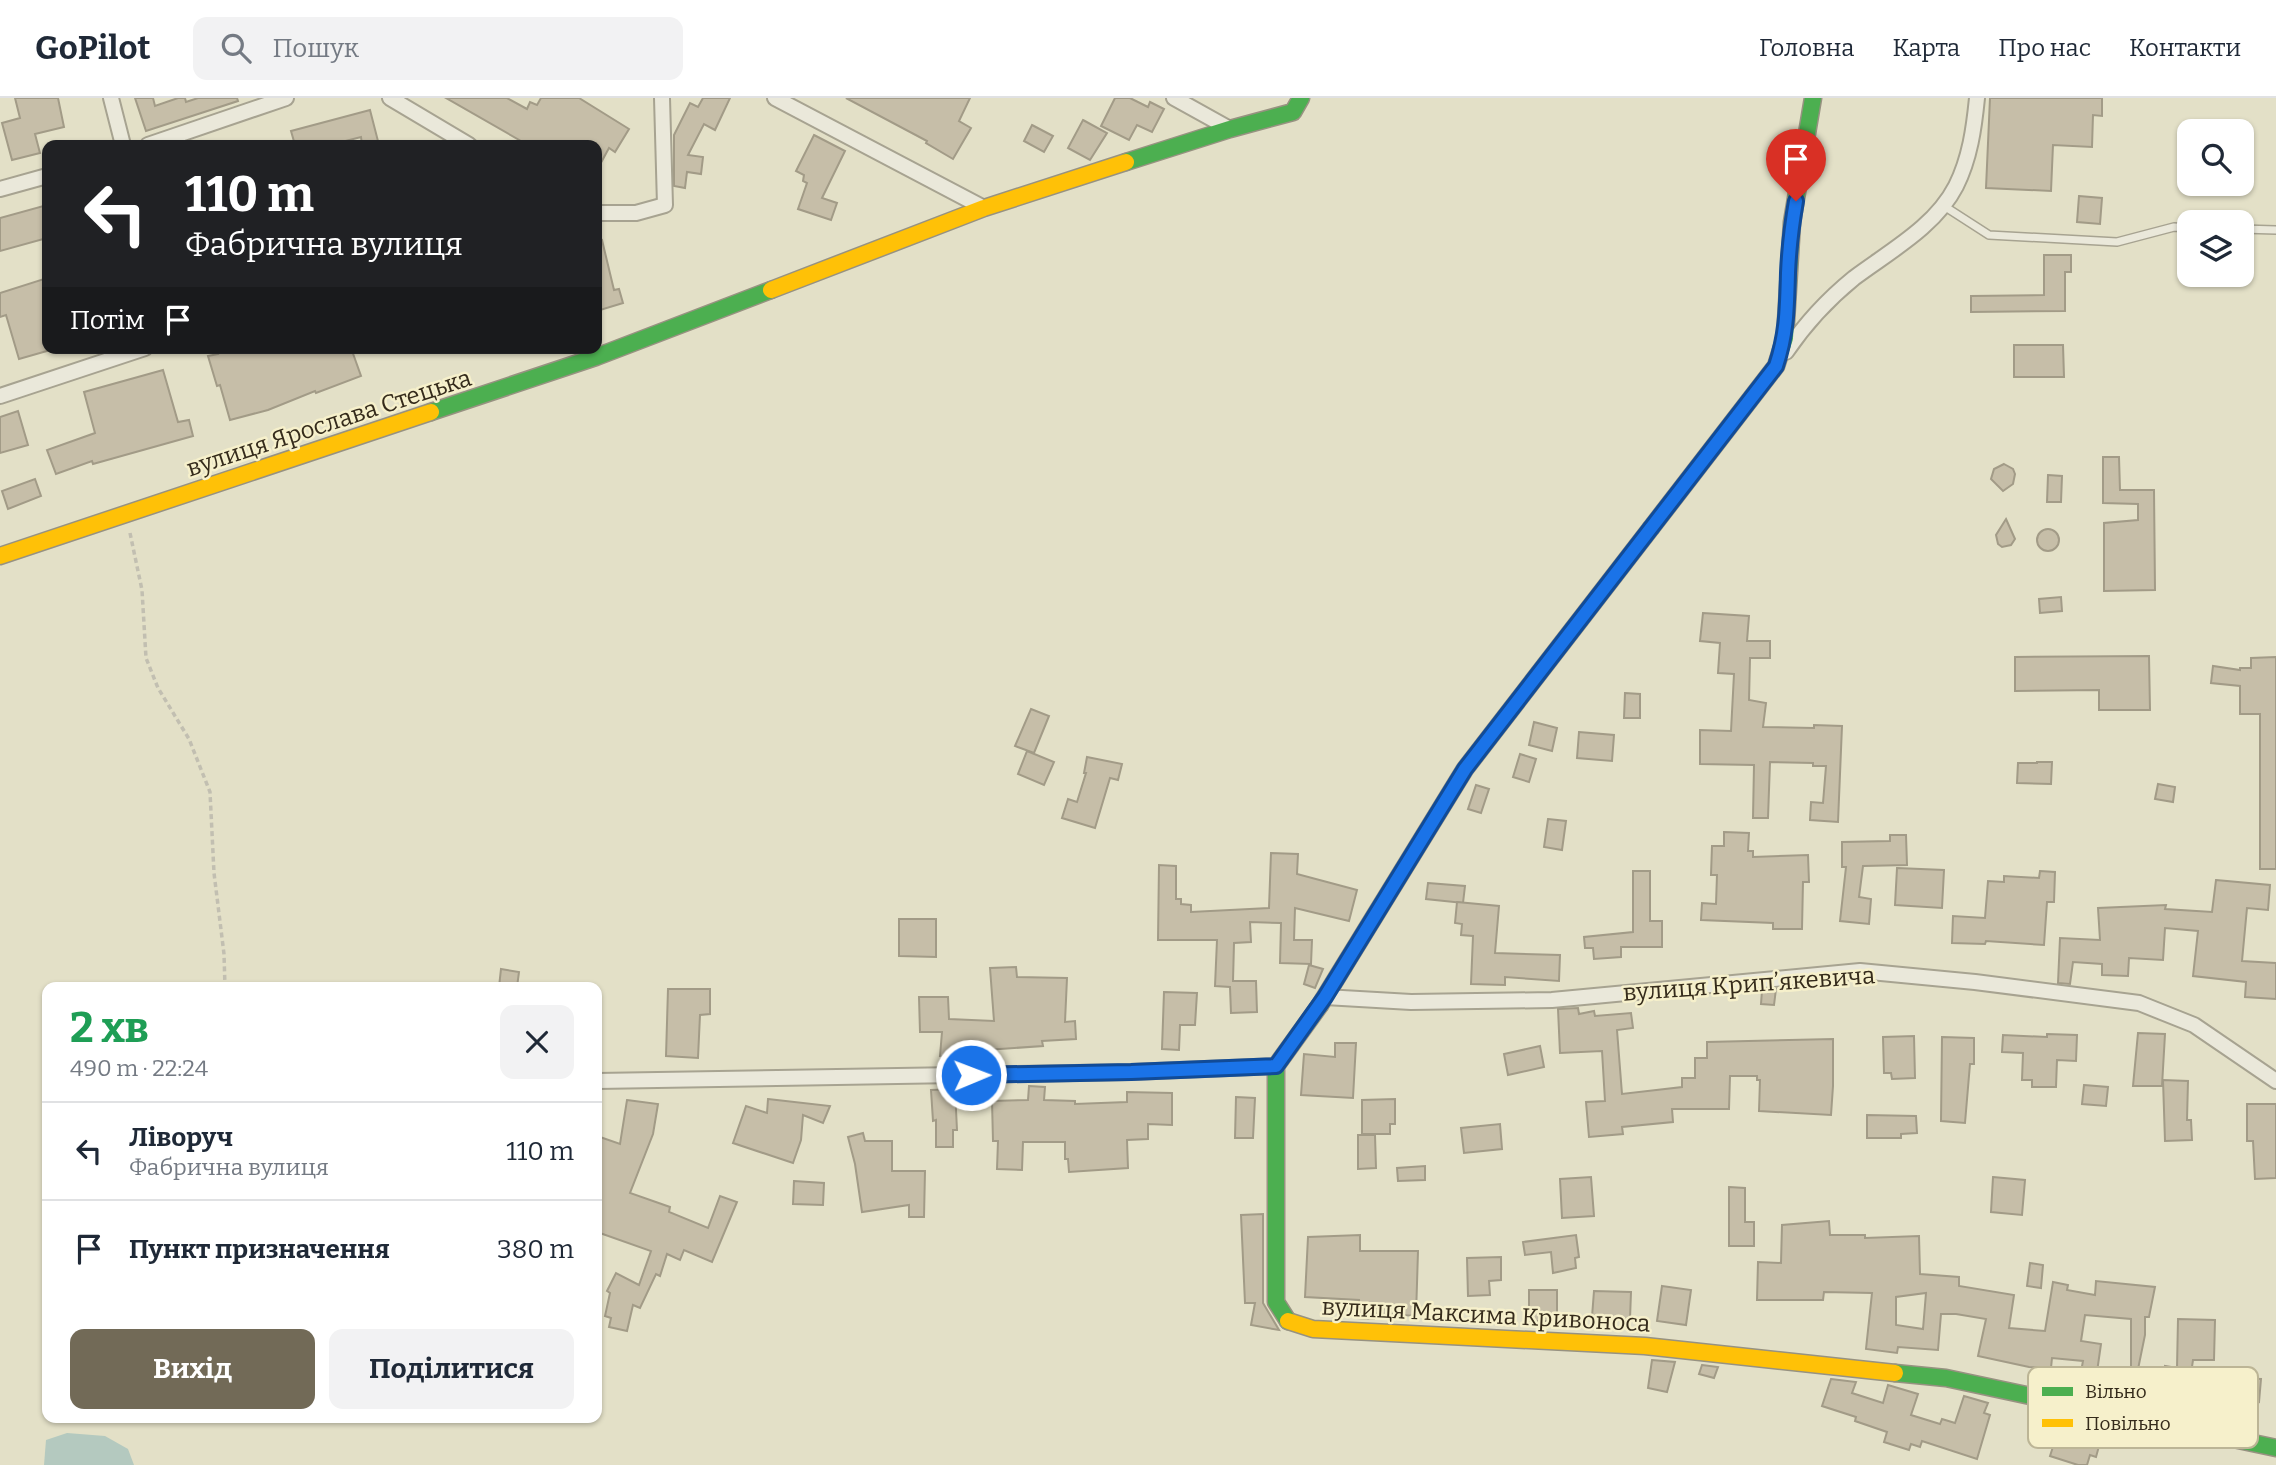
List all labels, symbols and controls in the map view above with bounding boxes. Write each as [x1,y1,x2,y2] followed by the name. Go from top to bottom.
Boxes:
[193,17,683,80] search box
[35,28,151,68] text: GoPilot
[217,29,255,67] icon: search
[273,33,359,64] text: Пошук
[1759,34,1854,62] text: Головна
[1892,34,1960,62] text: Карта
[1998,34,2091,62] text: Про нас
[2129,34,2241,62] text: Контакти
[2177,119,2254,287] map controls
[2177,119,2254,196] button: search
[1766,129,1826,201] pin
[1777,140,1815,178] icon: arrive
[185,165,314,224] text: 110 m
[70,168,161,259] icon: left
[2177,210,2254,287] button: layers
[185,225,463,263] text: Фабрична вулиця
[159,301,197,339] icon: arrive
[70,305,145,336] text: Потім
[183,364,475,482] street label: вулиця Ярослава Стецька
[1622,961,1876,1007] street label: вулиця Крипʼякевича
[70,1003,149,1053] text: 2 хв
[500,1005,574,1079] button: close
[934,1038,1008,1112] position arrow
[70,1054,208,1082] text: 490 m · 22:24
[129,1122,233,1153] text: Ліворуч
[70,1132,108,1170] icon: left
[506,1136,574,1167] text: 110 m
[129,1153,329,1181] text: Фабрична вулиця
[70,1230,108,1268] icon: arrive
[129,1234,390,1265] text: Пункт призначення
[497,1234,574,1265] text: 380 m
[1321,1292,1651,1338] street label: вулиця Максима Кривоноса
[70,1329,315,1409] button: Вихід
[329,1329,574,1409] button: Поділитися
[2028,1367,2258,1448] legend
[2085,1380,2147,1403] text: Вільно
[2085,1412,2171,1435] text: Повільно

